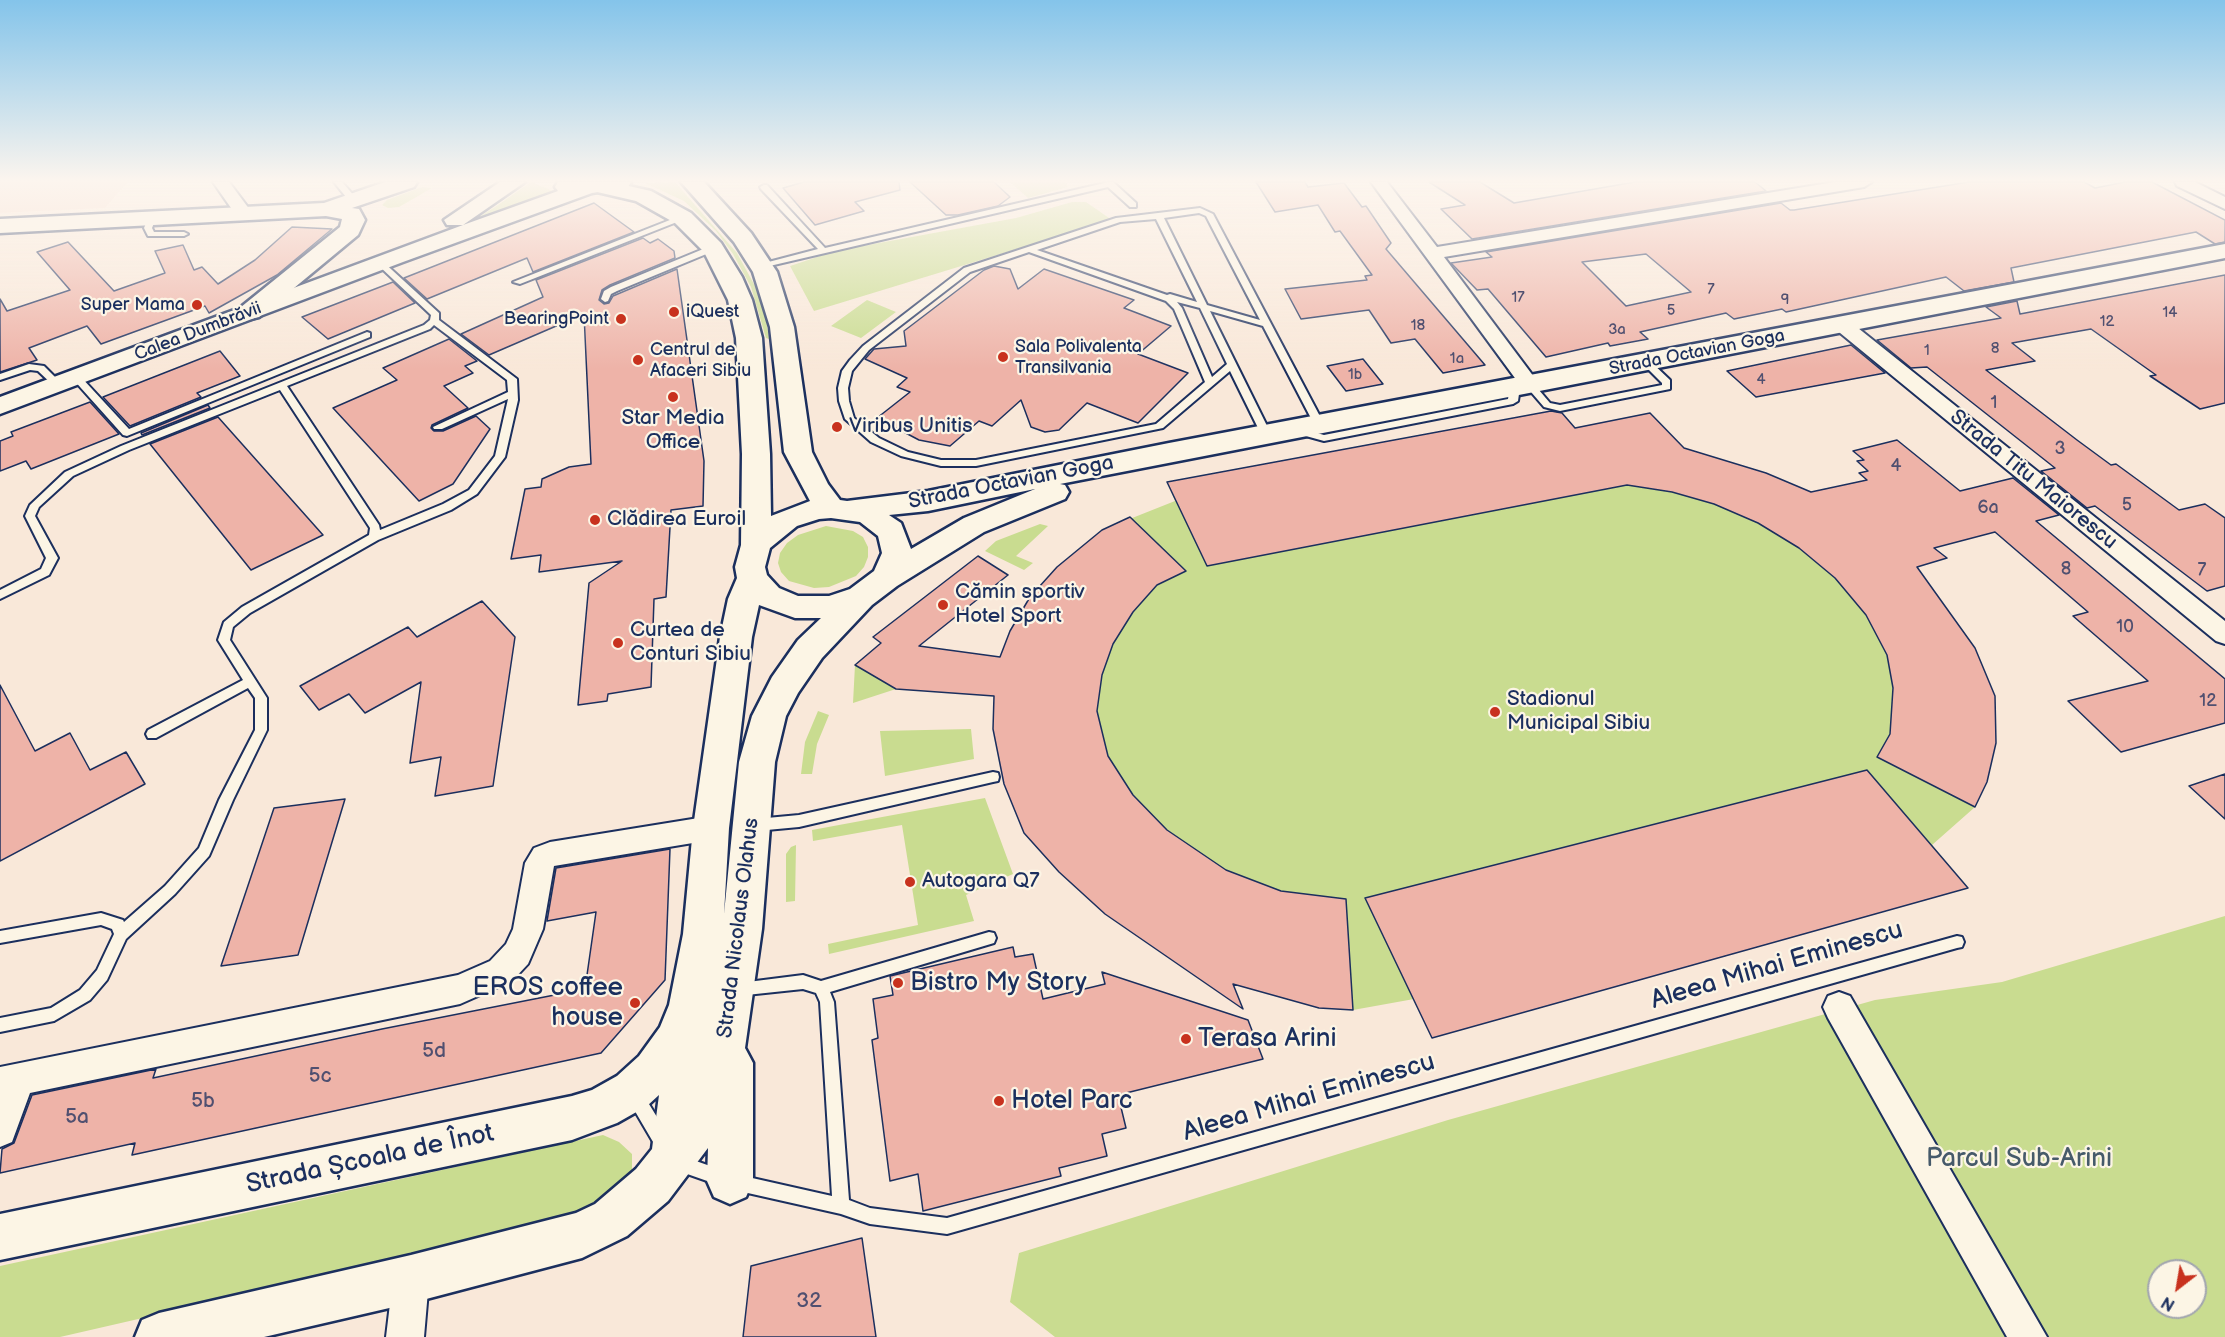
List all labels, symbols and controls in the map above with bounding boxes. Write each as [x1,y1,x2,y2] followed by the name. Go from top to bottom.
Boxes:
[1707,281,1715,299] house number: 7
[1511,289,1525,307] house number: 17
[1781,291,1789,309] house number: 9
[81,294,185,316] place label: Super Mama
[131,298,265,366] street label: Calea Dumbrăvii
[190,298,204,312] marker: Super Mama
[686,301,739,323] place label: iQuest
[1667,302,1675,320] house number: 5
[2163,304,2177,322] house number: 14
[667,305,681,319] marker: iQuest
[504,308,609,330] place label: BearingPoint
[614,312,628,326] marker: BearingPoint
[2100,313,2114,331] house number: 12
[1411,317,1425,335] house number: 18
[1608,321,1626,339] house number: 3a
[1607,325,1787,381] street label: Strada Octavian Goga
[1015,336,1142,378] place label: Sala Polivalenta Transilvania
[650,339,751,382] place label: Centrul de Afaceri Sibiu
[1991,340,1999,358] house number: 8
[1924,342,1930,360] house number: 1
[996,350,1010,364] marker: Sala Polivalenta Transilvania
[1450,350,1464,368] house number: 1a
[631,353,645,367] marker: Centrul de Afaceri Sibiu
[1348,366,1362,384] house number: 1b
[1756,371,1766,389] house number: 4
[666,390,680,404] marker: Star Media Office
[1991,392,1997,414] house number: 1
[1944,405,2122,555] street label: Strada Titu Maiorescu
[621,406,725,456] place label: Star Media Office
[849,414,973,440] place label: Viribus Unitis
[830,420,844,434] marker: Viribus Unitis
[2054,438,2066,460] house number: 3
[906,451,1116,515] street label: Strada Octavian Goga
[1891,455,1901,477] house number: 4
[2122,494,2132,516] house number: 5
[1977,497,1999,519] house number: 6a
[607,507,746,533] place label: Clădirea Euroil
[588,513,602,527] marker: Clădirea Euroil
[2061,558,2071,580] house number: 8
[2198,559,2206,581] house number: 7
[955,580,1085,630] place label: Cămin sportiv Hotel Sport
[936,598,950,612] marker: Cămin sportiv Hotel Sport
[2116,616,2134,638] house number: 10
[630,618,751,668] place label: Curtea de Conturi Sibiu
[611,636,625,650] marker: Curtea de Conturi Sibiu
[1507,687,1650,737] place label: Stadionul Municipal Sibiu
[2199,690,2217,712] house number: 12
[1488,705,1502,719] marker: Stadionul Municipal Sibiu
[713,816,765,1040] street label: Strada Nicolaus Olahus
[922,869,1039,895] place label: Autogara Q7
[903,875,917,889] marker: Autogara Q7
[1647,915,1907,1017] street label: Aleea Mihai Eminescu
[910,967,1087,999] place label: Bistro My Story
[472,972,623,1034] place label: EROS coffee house
[891,976,905,990] marker: Bistro My Story
[628,996,642,1010] marker: EROS coffee house
[1198,1023,1337,1055] place label: Terasa Arini
[1179,1032,1193,1046] marker: Terasa Arini
[422,1039,446,1065] house number: 5d
[1179,1047,1439,1149] street label: Aleea Mihai Eminescu
[308,1064,332,1090] house number: 5c
[1011,1085,1133,1117] place label: Hotel Parc
[191,1089,215,1115] house number: 5b
[992,1094,1006,1108] marker: Hotel Parc
[65,1105,89,1131] house number: 5a
[243,1119,497,1201] street label: Strada Școala de Înot
[1926,1143,2112,1175] park label: Parcul Sub-Arini
[2147,1259,2207,1319] north arrow
[796,1289,822,1315] house number: 32
[2158,1292,2179,1314] text: N

